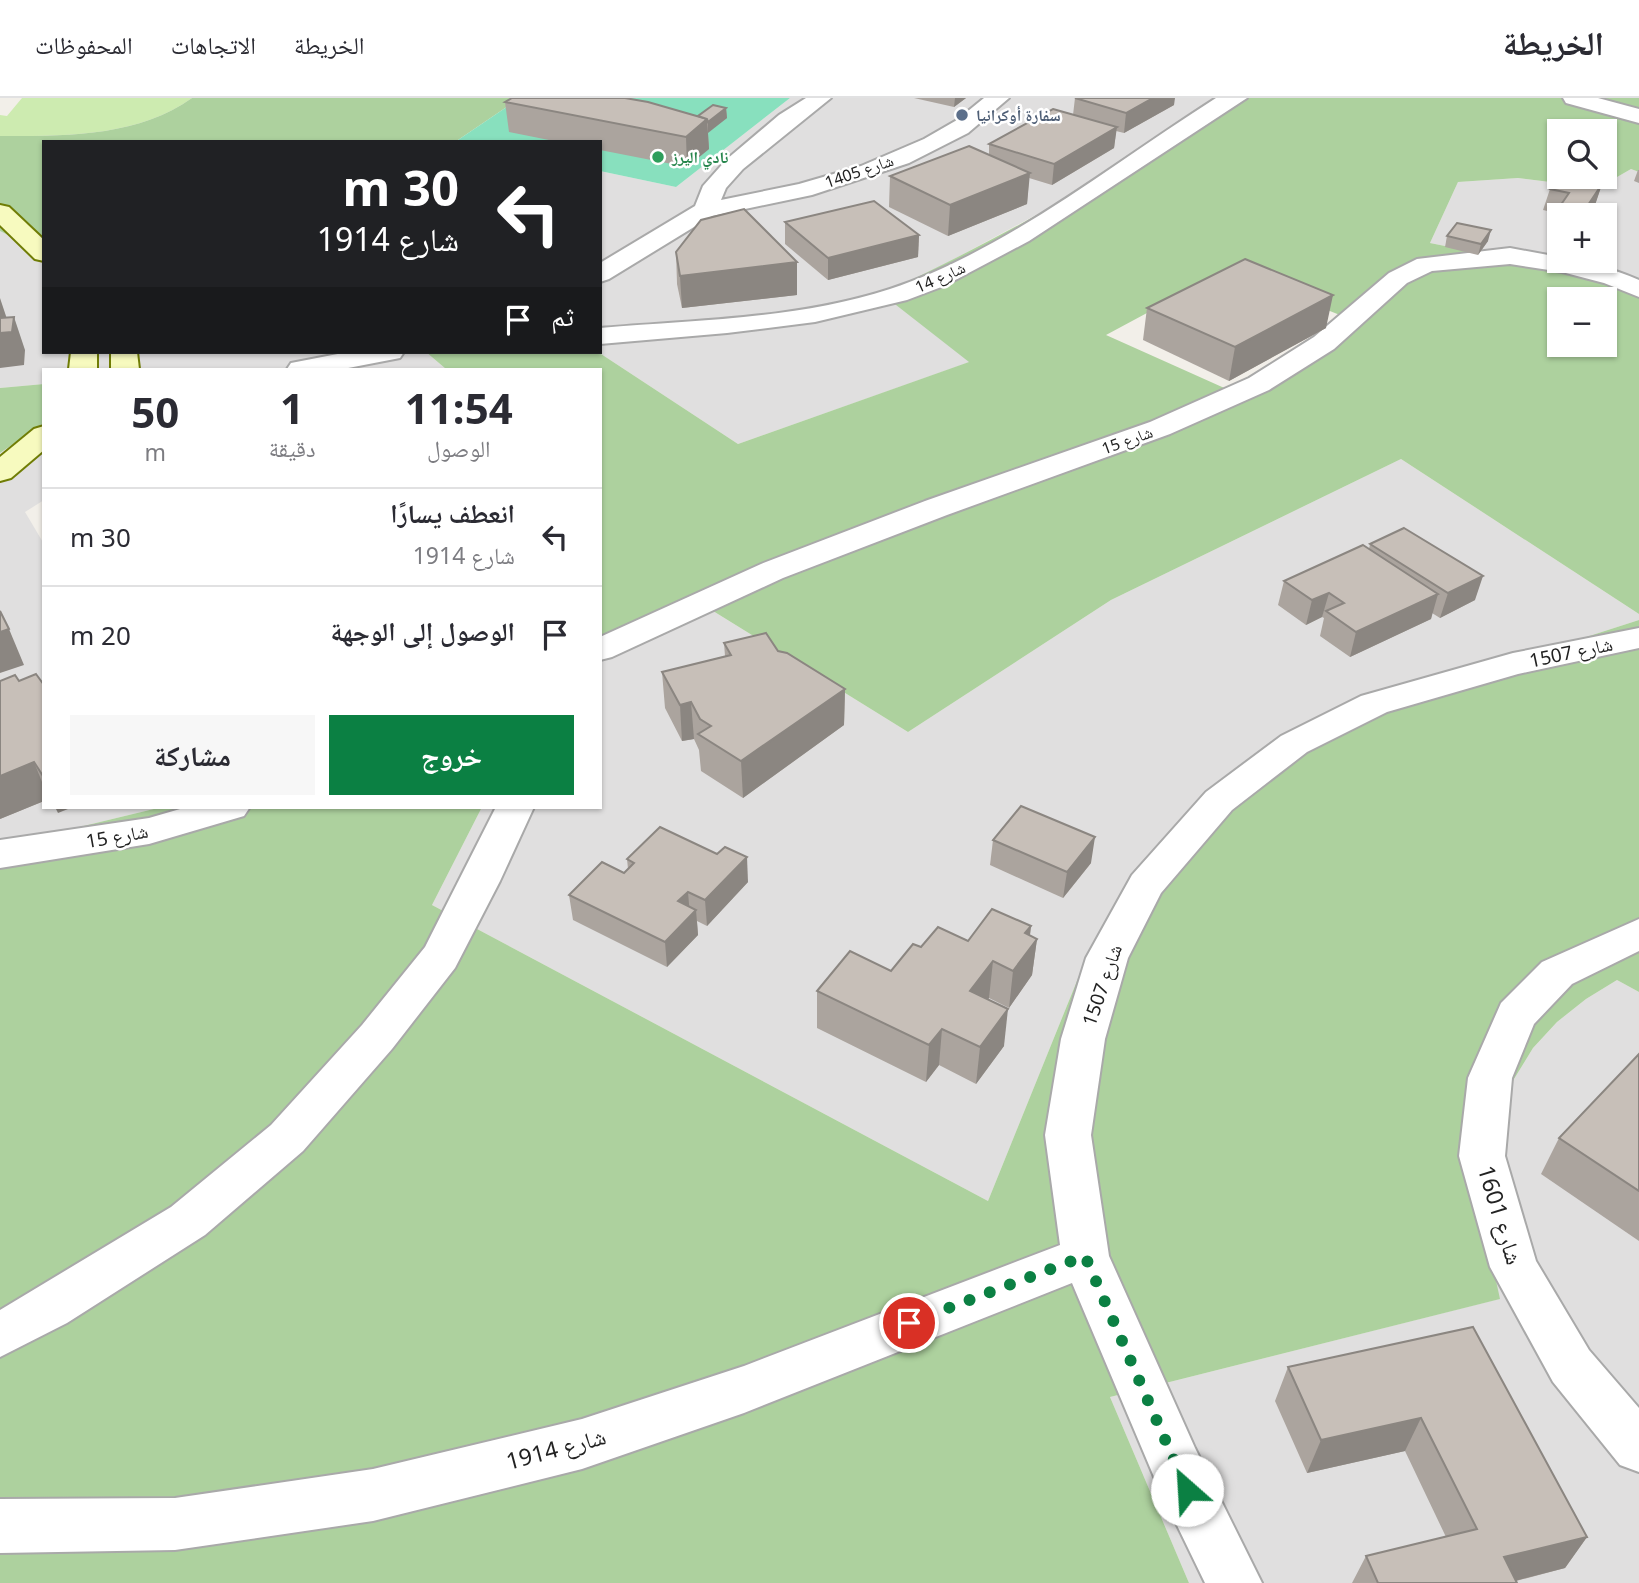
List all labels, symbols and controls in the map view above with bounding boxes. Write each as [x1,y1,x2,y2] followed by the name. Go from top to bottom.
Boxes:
[1503,20,1604,65] text: الخريطة
[35,28,133,61] text: المحفوظات
[171,28,256,61] text: الاتجاهات
[294,28,365,61] text: الخريطة
[976,104,1061,126] place label: سفارة أوكرانيا
[954,107,970,123] marker: سفارة أوكرانيا
[1547,119,1617,357] map controls
[1547,119,1617,189] button: search
[671,146,728,170] place label: نادي اليرز
[650,149,666,165] marker: نادي اليرز
[822,149,896,193] street label: شارع 1405
[342,154,459,220] text: 30 m
[483,168,574,259] icon: left
[1547,203,1617,273] button: +
[317,217,459,260] text: شارع 1914
[911,256,969,298] street label: شارع 14
[1547,287,1617,357] button: −
[551,298,574,334] text: ثم
[499,301,537,339] icon: arrive
[280,379,304,436] text: 1
[405,379,513,436] text: 11:54
[131,383,179,440] text: 50
[1098,421,1156,459] street label: شارع 15
[269,432,315,464] text: دقيقة
[427,432,491,464] text: الوصول
[145,436,166,468] text: m
[390,495,515,531] text: انعطف يسارًا
[536,518,574,556] icon: left
[70,519,131,555] text: 30 m
[413,539,515,571] text: شارع 1914
[331,613,515,649] text: الوصول إلى الوجهة
[536,616,574,654] icon: arrive
[70,617,131,653] text: 20 m
[1527,630,1615,674] street label: شارع 1507
[70,715,315,795] button: مشاركة
[329,715,574,795] button: خروج
[84,818,150,854] street label: شارع 15
[1076,941,1128,1029] street label: شارع 1507
[1471,1161,1531,1268] street label: شارع 1601
[879,1293,939,1353] pin
[890,1304,928,1342] icon: arrive
[502,1419,609,1477] street label: شارع 1914
[1150,1453,1224,1527] position arrow

